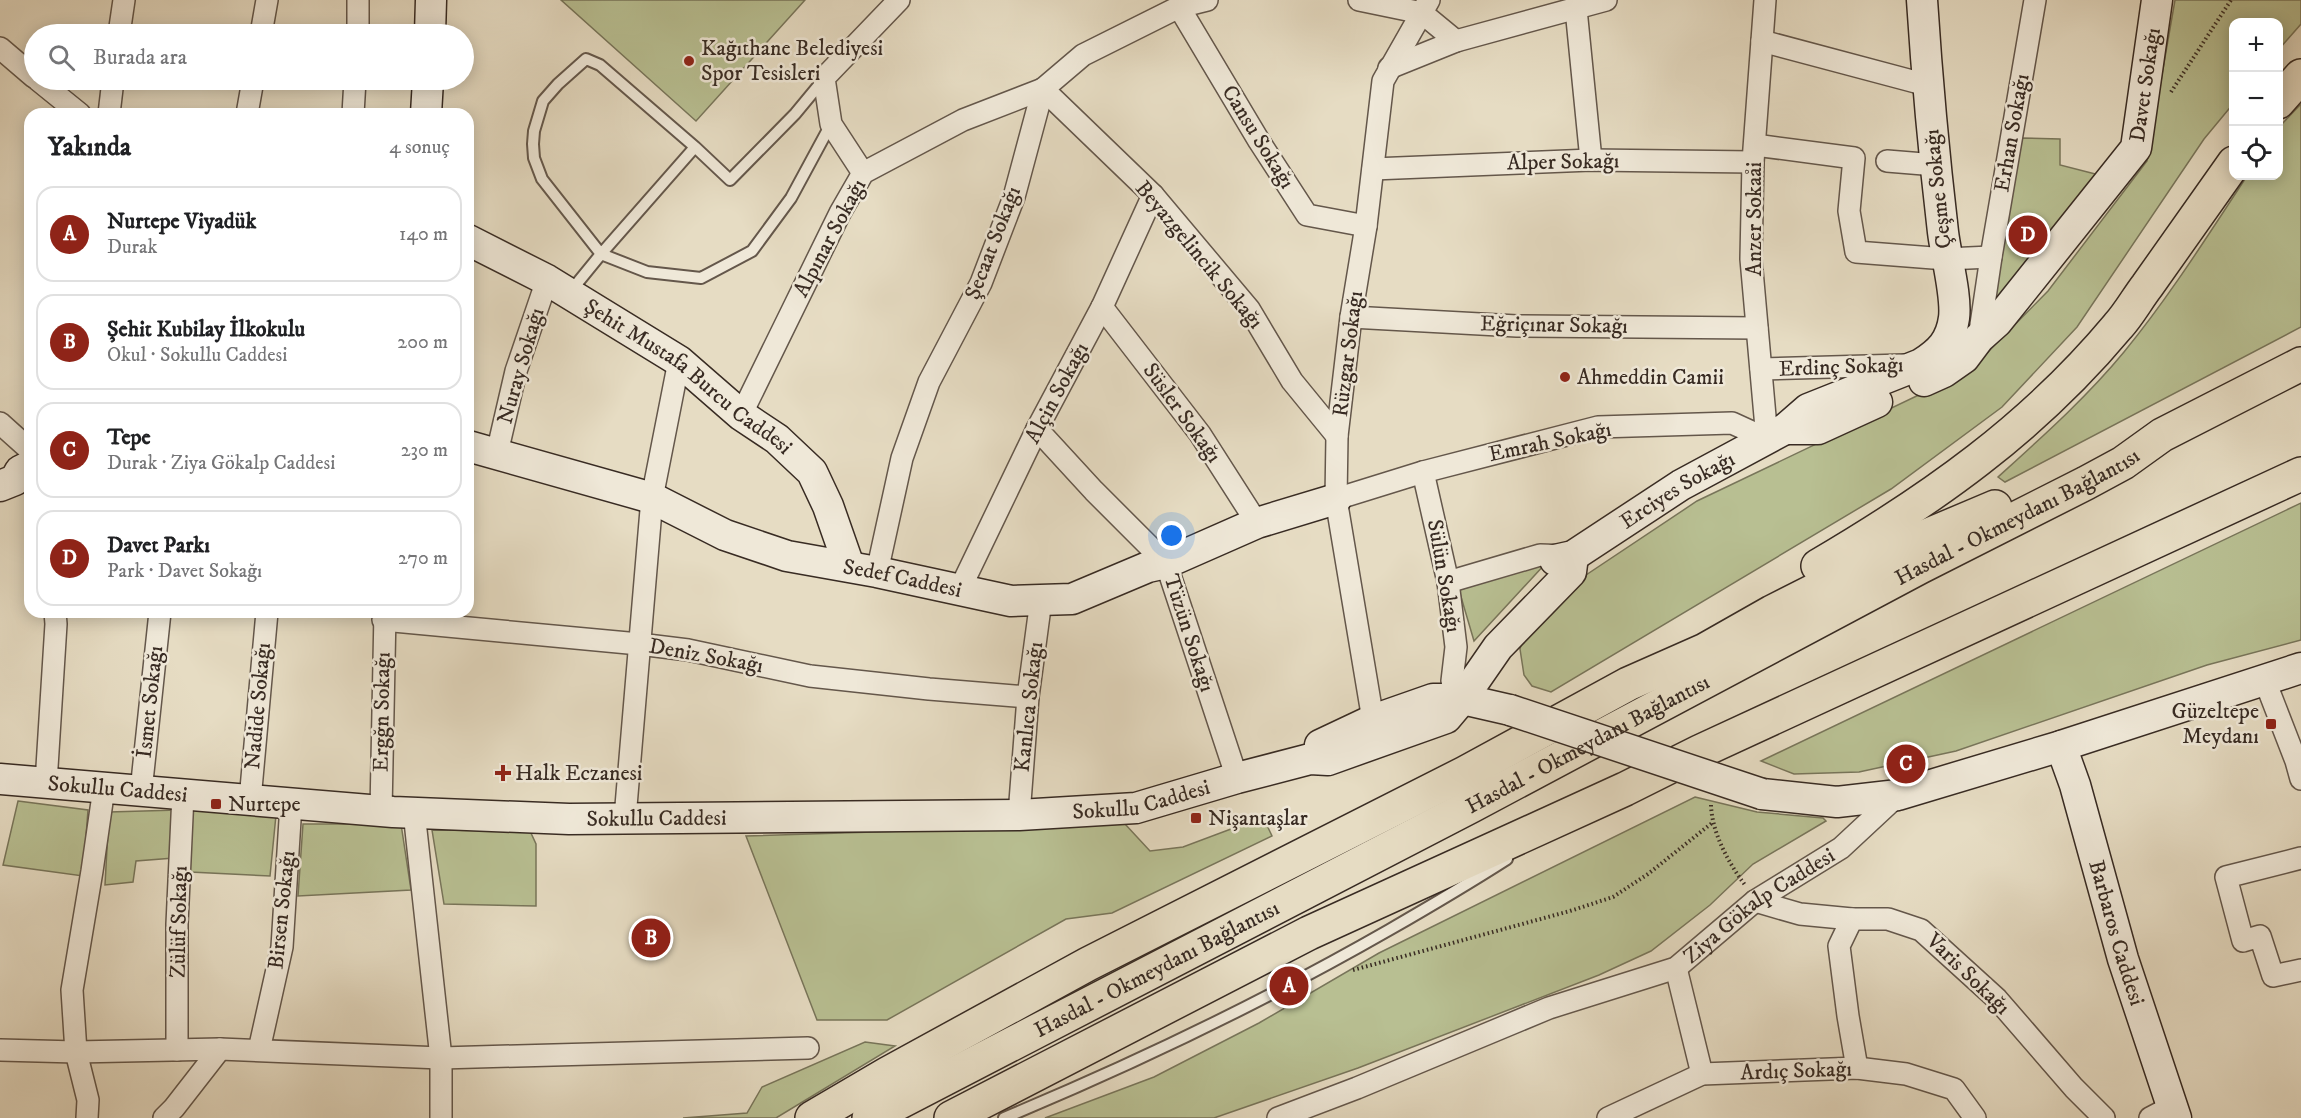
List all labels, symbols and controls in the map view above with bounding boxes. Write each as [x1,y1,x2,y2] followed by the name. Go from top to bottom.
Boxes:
[2229,18,2283,180] map controls
[2229,18,2283,72] button: +
[24,24,474,90] search box
[2124,26,2166,144] street label: Davet Sokağı
[701,35,883,87] place label: Kağıthane Belediyesi Spor Tesisleri
[45,41,78,74] icon: search
[93,44,187,71] text: Burada ara
[682,54,696,68] marker: Kağıthane Belediyesi Spor Tesisleri
[1988,72,2036,194] street label: Erhan Sokağı
[2229,72,2283,126] button: −
[1216,80,1300,194] street label: Cansu Sokağı
[2229,126,2283,180] button: locate
[1918,128,1958,250] street label: Çeşme Sokağı
[48,131,131,164] text: Yakında
[389,135,450,160] text: 4 sonuç
[1507,148,1619,176] street label: Alper Sokağı
[1741,162,1768,276] street label: Anzer Sokaåi
[788,174,872,302] street label: Alpınar Sokağı
[1129,175,1269,335] street label: Beyazgelincik Sokağı
[959,182,1027,304] street label: Şecaat Sokağı
[107,208,256,235] text: Nurtepe Viyadük
[2008,212,2048,258] pin: D
[63,222,76,247] text: A
[399,222,448,247] text: 140 m
[107,235,157,260] text: Durak
[1327,290,1369,418] street label: Rüzgar Sokağı
[579,293,798,460] street label: Şehit Mustafa Burcu Caddesi
[492,305,550,427] street label: Nuray Sokağı
[1480,310,1628,340] street label: Eğriçınar Sokağı
[107,316,305,343] text: Şehit Kubilay İlkokulu
[63,330,76,355] text: B
[397,330,448,355] text: 200 m
[1019,338,1095,448] street label: Alçin Sokağı
[107,343,287,368] text: Okul · Sokullu Caddesi
[1778,351,1904,383] street label: Erdinç Sokağı
[1137,358,1227,468] street label: Süsler Sokağı
[1577,364,1724,391] place label: Ahmeddin Camii
[1558,370,1572,384] marker: Ahmeddin Camii
[1486,416,1614,468] street label: Emrah Sokağı
[107,424,151,451] text: Tepe
[63,438,76,463] text: C
[401,438,448,463] text: 230 m
[1890,442,2145,591] street label: Hasdal - Okmeydanı Bağlantısı
[1615,445,1739,535] street label: Erciyes Sokağı
[107,451,335,476] text: Durak · Ziya Gökalp Caddesi
[1421,517,1467,635] street label: Sülün Sokağı
[1157,521,1186,550] your location
[107,532,210,559] text: Davet Parkı
[62,546,77,571] text: D
[398,546,448,571] text: 270 m
[841,553,964,603] street label: Sedef Caddesi
[107,559,262,584] text: Park · Davet Sokağı
[1157,571,1221,695] street label: Tüzün Sokağı
[647,633,765,679] street label: Deniz Sokağı
[1009,640,1049,774] street label: Kanlıca Sokağı
[239,642,277,770] street label: Nadide Sokağı
[131,645,169,759] street label: İsmet Sokağı
[367,652,397,772] street label: Ergğn Sokağı
[1461,668,1714,820] street label: Hasdal - Okmeydanı Bağlantısı
[2172,698,2259,750] place label: Güzeltepe Meydanı
[2264,717,2278,731] marker: Güzeltepe Meydanı
[1886,742,1926,786] pin: C
[515,760,643,787] place label: Halk Eczanesi
[496,766,510,780] marker: Halk Eczanesi
[47,770,189,808] street label: Sokullu Caddesi
[1071,773,1213,825] street label: Sokullu Caddesi
[228,791,301,818] place label: Nurtepe
[209,797,223,811] marker: Nurtepe
[586,804,727,832] street label: Sokullu Caddesi
[1208,805,1308,832] place label: Nişantaşlar
[1189,811,1203,825] marker: Nişantaşlar
[1678,842,1840,969] street label: Ziya Gökalp Caddesi
[262,849,302,971] street label: Birsen Sokağı
[2083,857,2151,1009] street label: Barbaros Caddesi
[165,866,193,978] street label: Zülüf Sokağı
[1030,894,1284,1044] street label: Hasdal - Okmeydanı Bağlantısı
[632,916,670,960] pin: B
[1920,927,2016,1021] street label: Varis Sokağı
[1270,964,1308,1008] pin: A
[1740,1056,1852,1086] street label: Ardıç Sokağı

